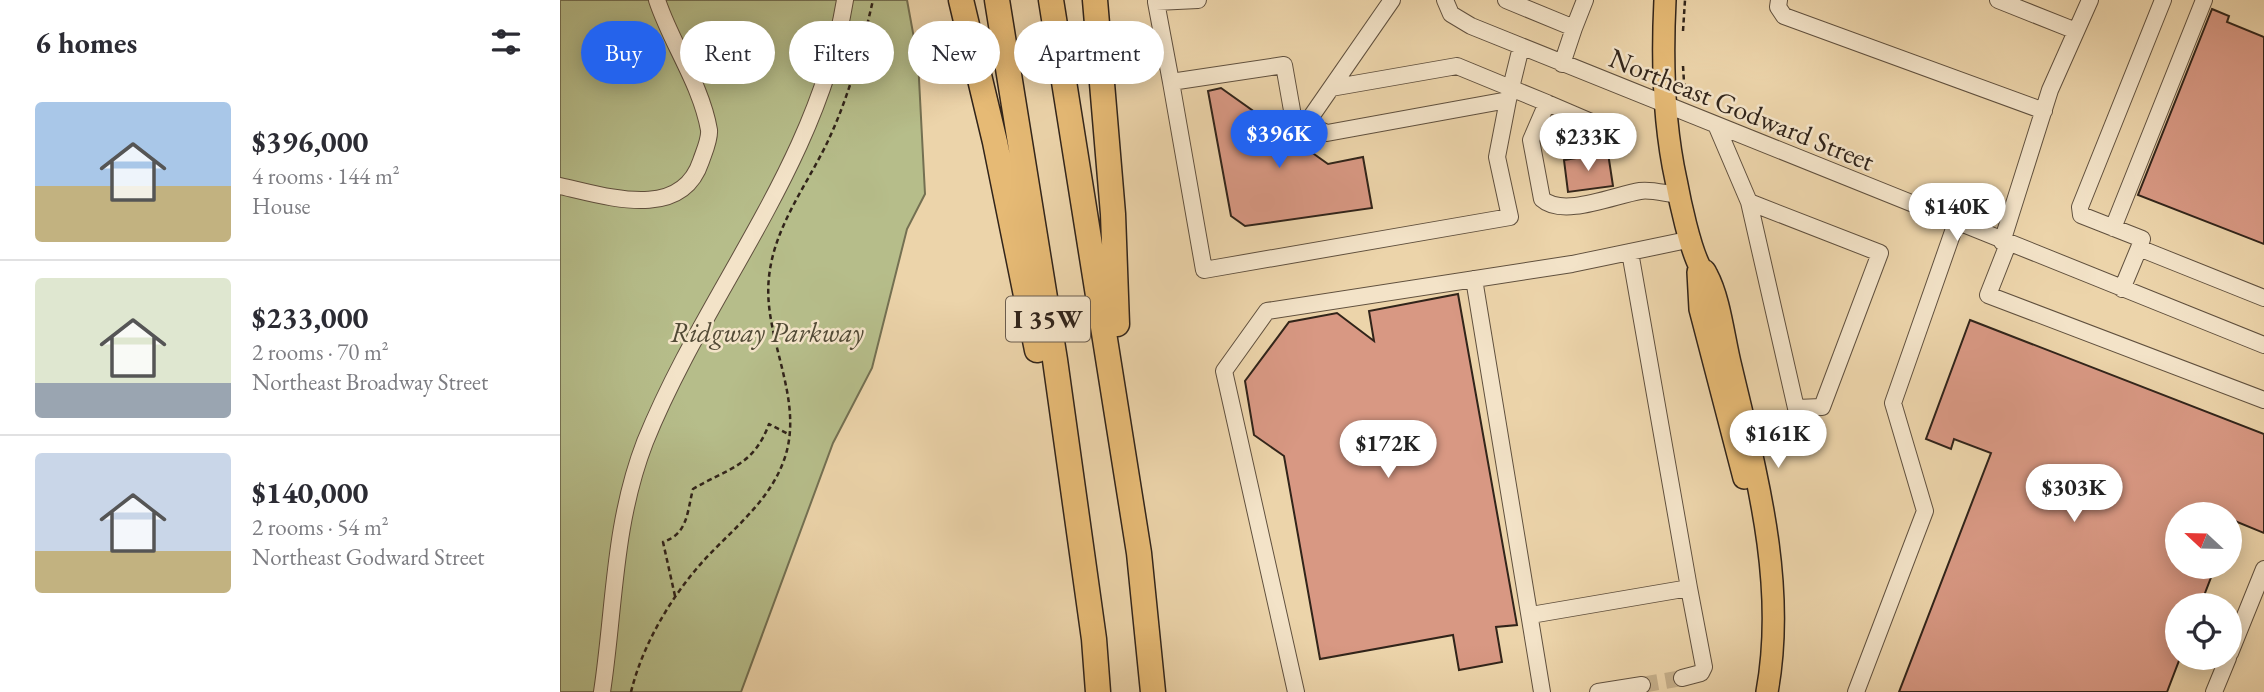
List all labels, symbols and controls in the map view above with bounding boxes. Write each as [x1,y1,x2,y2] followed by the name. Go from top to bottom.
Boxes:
[581,21,666,84] chip: Buy
[680,21,775,84] chip: Rent
[789,21,894,84] chip: Filters
[908,21,1000,84] chip: New
[1014,21,1164,84] chip: Apartment
[35,23,137,62] text: 6 homes
[487,23,525,61] icon: filters
[1604,39,1880,179] street label: Northeast Godward Street
[1230,110,1328,170] pin: $396K
[1539,114,1637,173] pin: $233K
[1247,118,1311,148] text: $396K
[1556,121,1620,151] text: $233K
[252,122,368,161] text: $396,000
[91,130,175,214] icon: home
[252,161,400,191] text: 4 rooms · 144 m²
[1908,184,2006,243] pin: $140K
[252,191,311,221] text: House
[1925,191,1989,221] text: $140K
[1006,296,1090,342] road number: I 35W
[252,298,368,337] text: $233,000
[91,306,175,390] icon: home
[670,314,864,350] park label: Ridgway Parkway
[252,337,389,367] text: 2 rooms · 70 m²
[252,367,488,397] text: Northeast Broadway Street
[1729,410,1827,470] pin: $161K
[1746,418,1810,448] text: $161K
[1339,420,1437,480] pin: $172K
[1356,428,1420,458] text: $172K
[2025,464,2123,524] pin: $303K
[2042,472,2106,502] text: $303K
[252,473,368,512] text: $140,000
[91,481,175,565] icon: home
[2165,502,2242,579] north arrow
[2165,502,2242,670] map controls
[252,512,389,542] text: 2 rooms · 54 m²
[252,542,485,572] text: Northeast Godward Street
[2165,593,2242,670] button: locate

